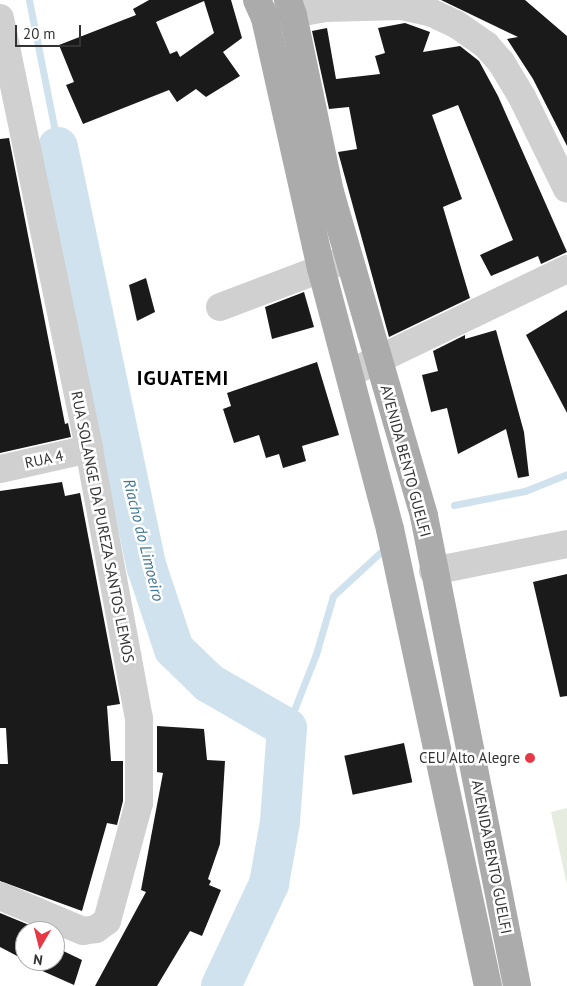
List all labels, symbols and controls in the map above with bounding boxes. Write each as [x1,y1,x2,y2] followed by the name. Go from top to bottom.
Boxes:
[18,15,84,47] scale bar
[23,24,56,43] text: 20 m
[136,366,230,390] district label: IGUATEMI
[377,383,435,539] street label: AVENIDA BENTO GUELFI
[68,389,138,665] street label: RUA SOLANGE DA PUREZA SANTOS LEMOS
[23,446,65,472] street label: RUA 4
[120,477,168,603] water label: Riacho do Limoeiro
[418,749,520,767] place label: CEU Alto Alegre
[524,752,536,764] marker: CEU Alto Alegre
[468,778,516,936] street label: AVENIDA BENTO GUELFI
[15,921,65,971] north arrow
[32,950,44,969] text: N

